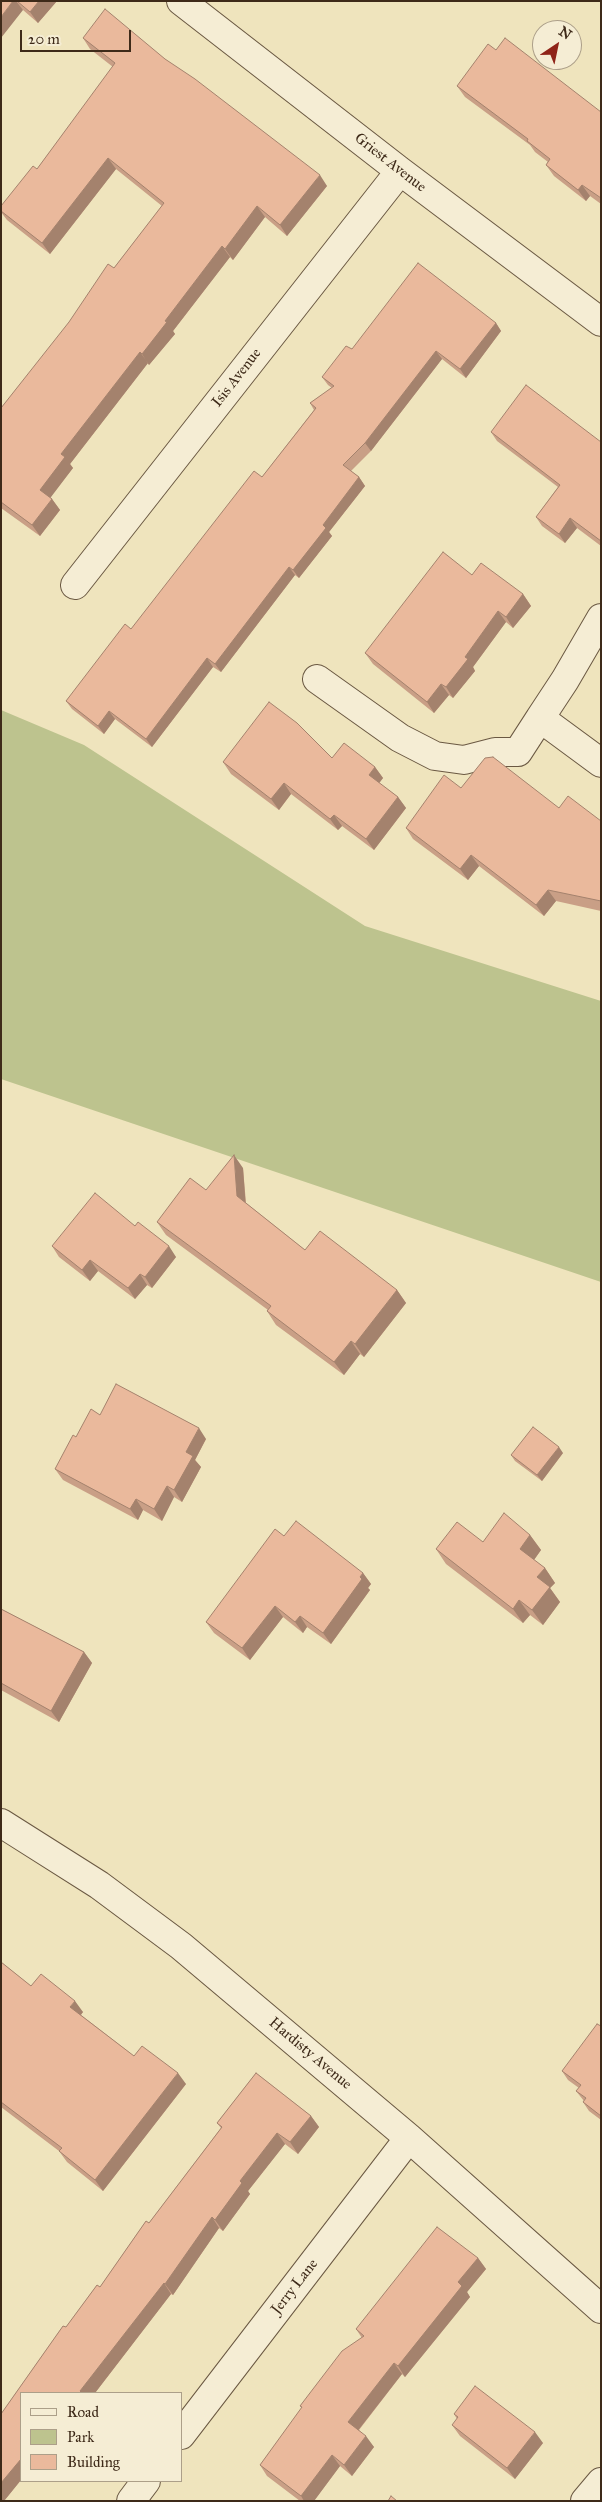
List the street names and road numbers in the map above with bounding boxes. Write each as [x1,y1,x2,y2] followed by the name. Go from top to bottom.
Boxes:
[351,129,429,197] street label: Griest Avenue
[208,345,266,411] street label: Isis Avenue
[265,2014,355,2094] street label: Hardisty Avenue
[268,2256,322,2318] street label: Jerry Lane

